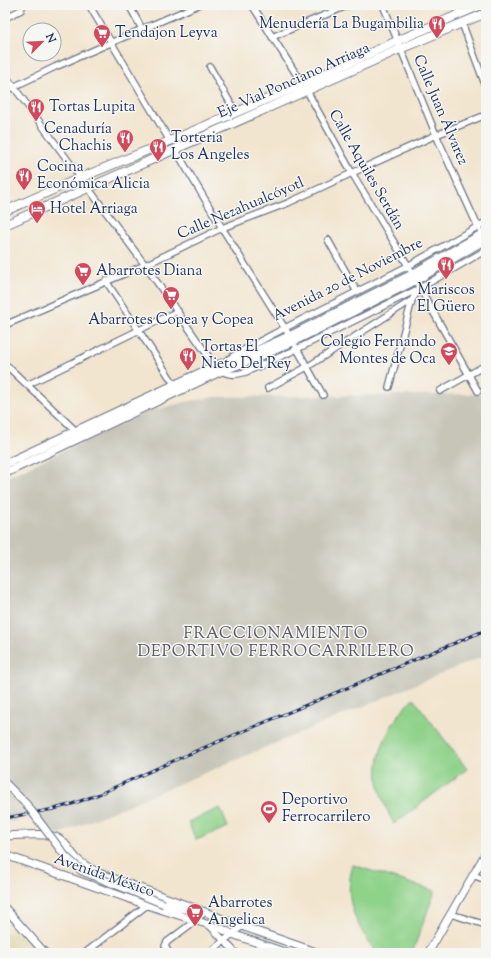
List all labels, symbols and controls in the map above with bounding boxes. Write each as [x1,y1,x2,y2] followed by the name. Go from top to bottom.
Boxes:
[259,14,424,35] place label: Menudería La Bugambilia
[427,14,447,39] restaurant icon: Menudería La Bugambilia
[22,22,62,62] north arrow
[92,23,112,48] supermarket icon: Tendajon Leyva
[115,23,218,44] place label: Tendajon Leyva
[41,30,59,46] text: N
[215,38,373,124] street label: Eje Vial Ponciano Arriaga
[407,51,474,169] street label: Calle Juan Álvarez
[26,97,46,122] restaurant icon: Tortas Lupita
[49,97,136,118] place label: Tortas Lupita
[323,106,409,234] street label: Calle Aquiles Serdán
[44,119,112,157] place label: Cenaduría Chachis
[115,128,135,153] restaurant icon: Cenaduría Chachis
[171,128,249,166] place label: Torteria Los Angeles
[148,137,168,162] restaurant icon: Torteria Los Angeles
[37,157,150,195] place label: Cocina Económica Alicia
[14,166,34,191] restaurant icon: Cocina Económica Alicia
[174,173,308,245] street label: Calle Nezahualcóyotl
[27,199,47,224] hotel icon: Hotel Arriaga
[50,199,138,220] place label: Hotel Arriaga
[269,233,427,327] street label: Avenida 20 de Noviembre
[436,255,456,280] restaurant icon: Mariscos El Güero
[73,261,93,286] supermarket icon: Abarrotes Diana
[96,261,202,282] place label: Abarrotes Diana
[417,280,475,318] place label: Mariscos El Güero
[161,285,181,310] supermarket icon: Abarrotes Copea y Copea
[88,310,254,331] place label: Abarrotes Copea y Copea
[321,332,436,370] place label: Colegio Fernando Montes de Oca
[201,337,292,375] place label: Tortas El Nieto Del Rey
[439,341,459,366] school or university icon: Colegio Fernando Montes de Oca
[178,346,198,371] restaurant icon: Tortas El Nieto Del Rey
[137,623,415,664] district label: FRACCIONAMIENTO DEPORTIVO FERROCARRILERO
[282,790,370,828] place label: Deportivo Ferrocarrilero
[259,799,279,824] sports icon: Deportivo Ferrocarrilero
[51,849,157,903] street label: Avenida México
[208,893,272,931] place label: Abarrotes Angelica
[185,902,205,927] supermarket icon: Abarrotes Angelica

